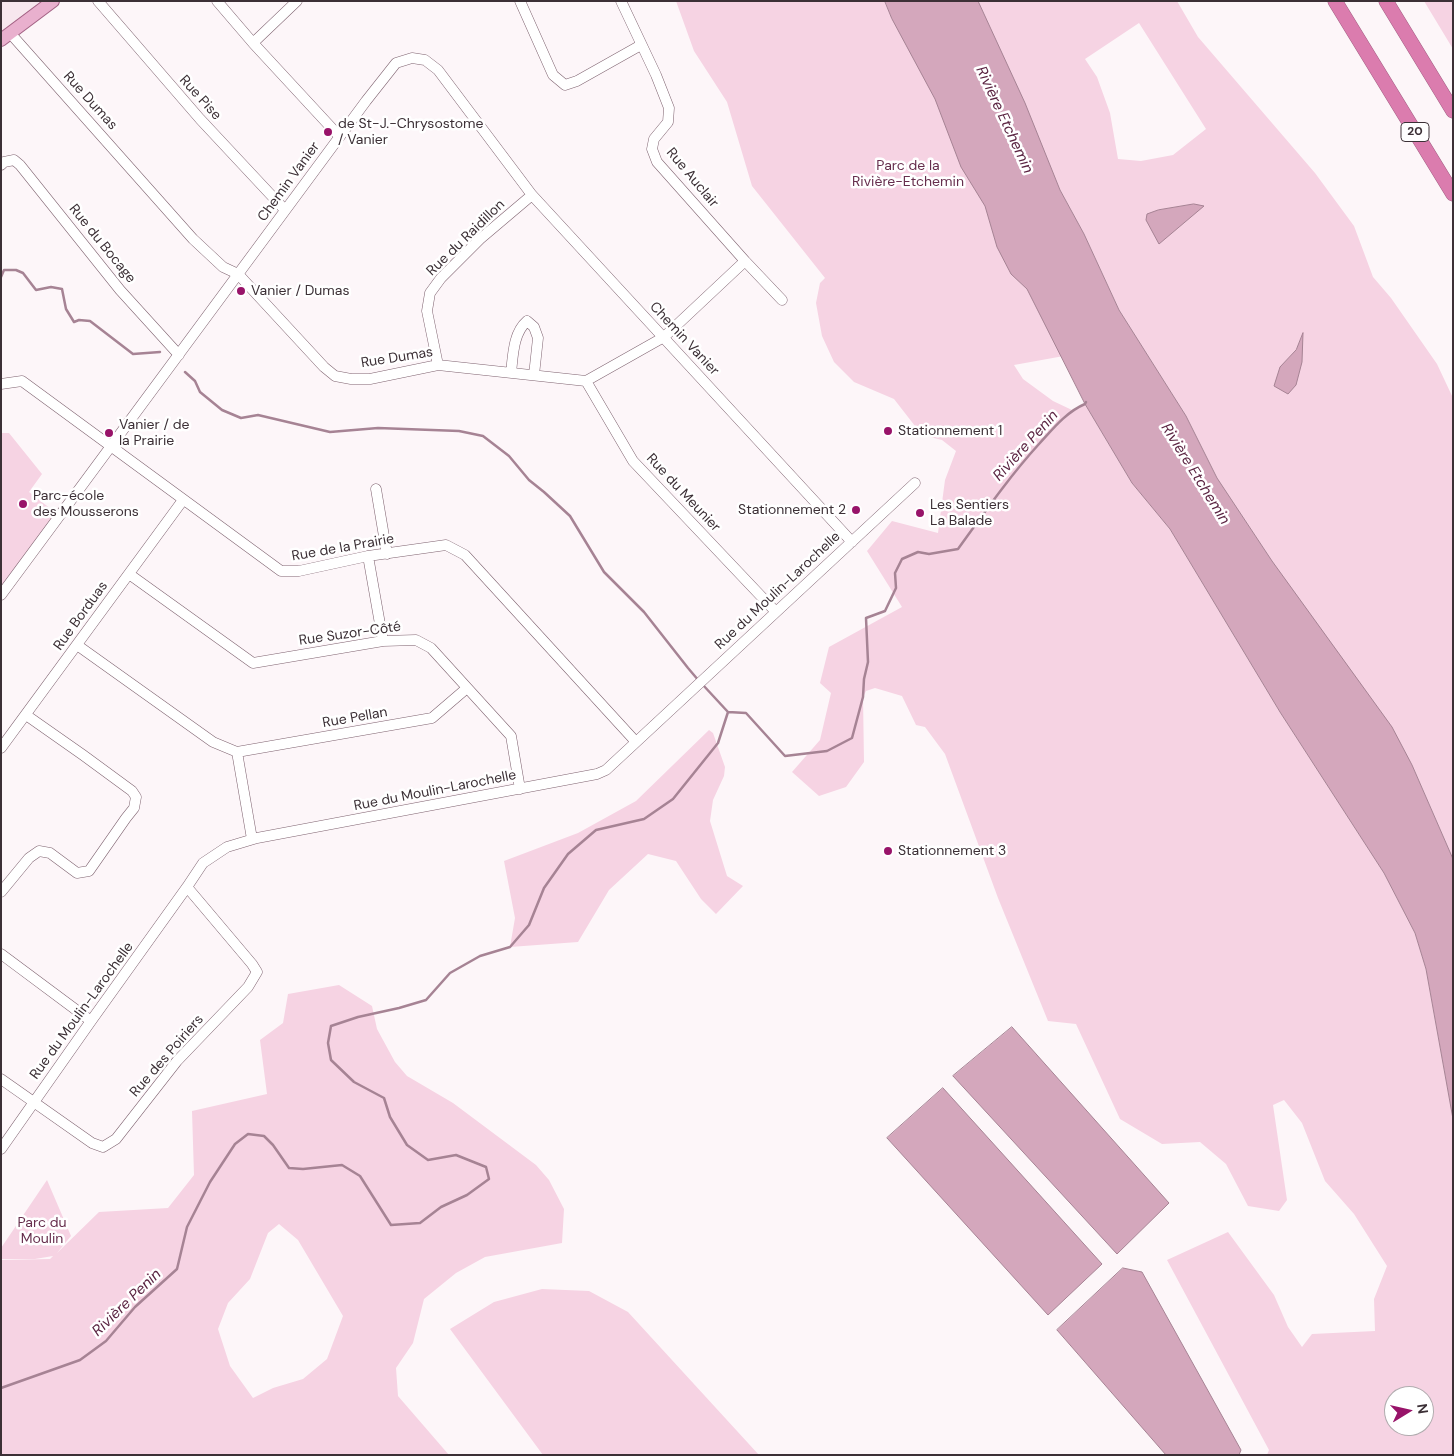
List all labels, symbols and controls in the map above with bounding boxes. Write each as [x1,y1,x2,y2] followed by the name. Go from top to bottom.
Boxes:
[971,64,1037,176] water label: Rivière Etchemin
[59,68,121,134] street label: Rue Dumas
[176,72,224,124] street label: Rue Pise
[338,116,483,148] place label: de St-J.-Chrysostome / Vanier
[1401,122,1429,142] road number: 20
[322,126,334,138] marker: de St-J.-Chrysostome / Vanier
[254,139,324,225] street label: Chemin Vanier
[662,145,722,211] street label: Rue Auclair
[852,158,964,190] park label: Parc de la Rivière-Etchemin
[423,196,509,280] street label: Rue du Raidillon
[65,201,139,287] street label: Rue du Bocage
[251,283,349,299] place label: Vanier / Dumas
[235,285,247,297] marker: Vanier / Dumas
[646,299,722,379] street label: Chemin Vanier
[360,344,434,372] street label: Rue Dumas
[990,407,1062,485] water label: Rivière Penin
[119,417,189,450] place label: Vanier / de la Prairie
[1157,420,1233,528] water label: Rivière Etchemin
[898,423,1002,439] place label: Stationnement 1
[882,425,894,437] marker: Stationnement 1
[103,427,115,439] marker: Vanier / de la Prairie
[642,450,724,536] street label: Rue du Meunier
[33,488,139,520] place label: Parc-école des Mousserons
[930,497,1009,530] place label: Les Sentiers La Balade
[17,498,29,510] marker: Parc-école des Mousserons
[738,502,846,518] place label: Stationnement 2
[850,504,862,516] marker: Stationnement 2
[914,507,926,519] marker: Les Sentiers La Balade
[712,529,844,653] street label: Rue du Moulin-Larochelle
[290,531,396,565] street label: Rue de la Prairie
[50,578,112,654] street label: Rue Borduas
[298,619,402,649] street label: Rue Suzor-Côté
[321,704,389,732] street label: Rue Pellan
[352,767,518,815] street label: Rue du Moulin-Larochelle
[898,843,1006,859] place label: Stationnement 3
[882,845,894,857] marker: Stationnement 3
[27,939,137,1083] street label: Rue du Moulin-Larochelle
[127,1011,207,1101] street label: Rue des Poiriers
[18,1215,66,1248] park label: Parc du Moulin
[89,1266,165,1340] water label: Rivière Penin
[1384,1386,1434,1436] north arrow
[1413,1402,1433,1415] text: N

